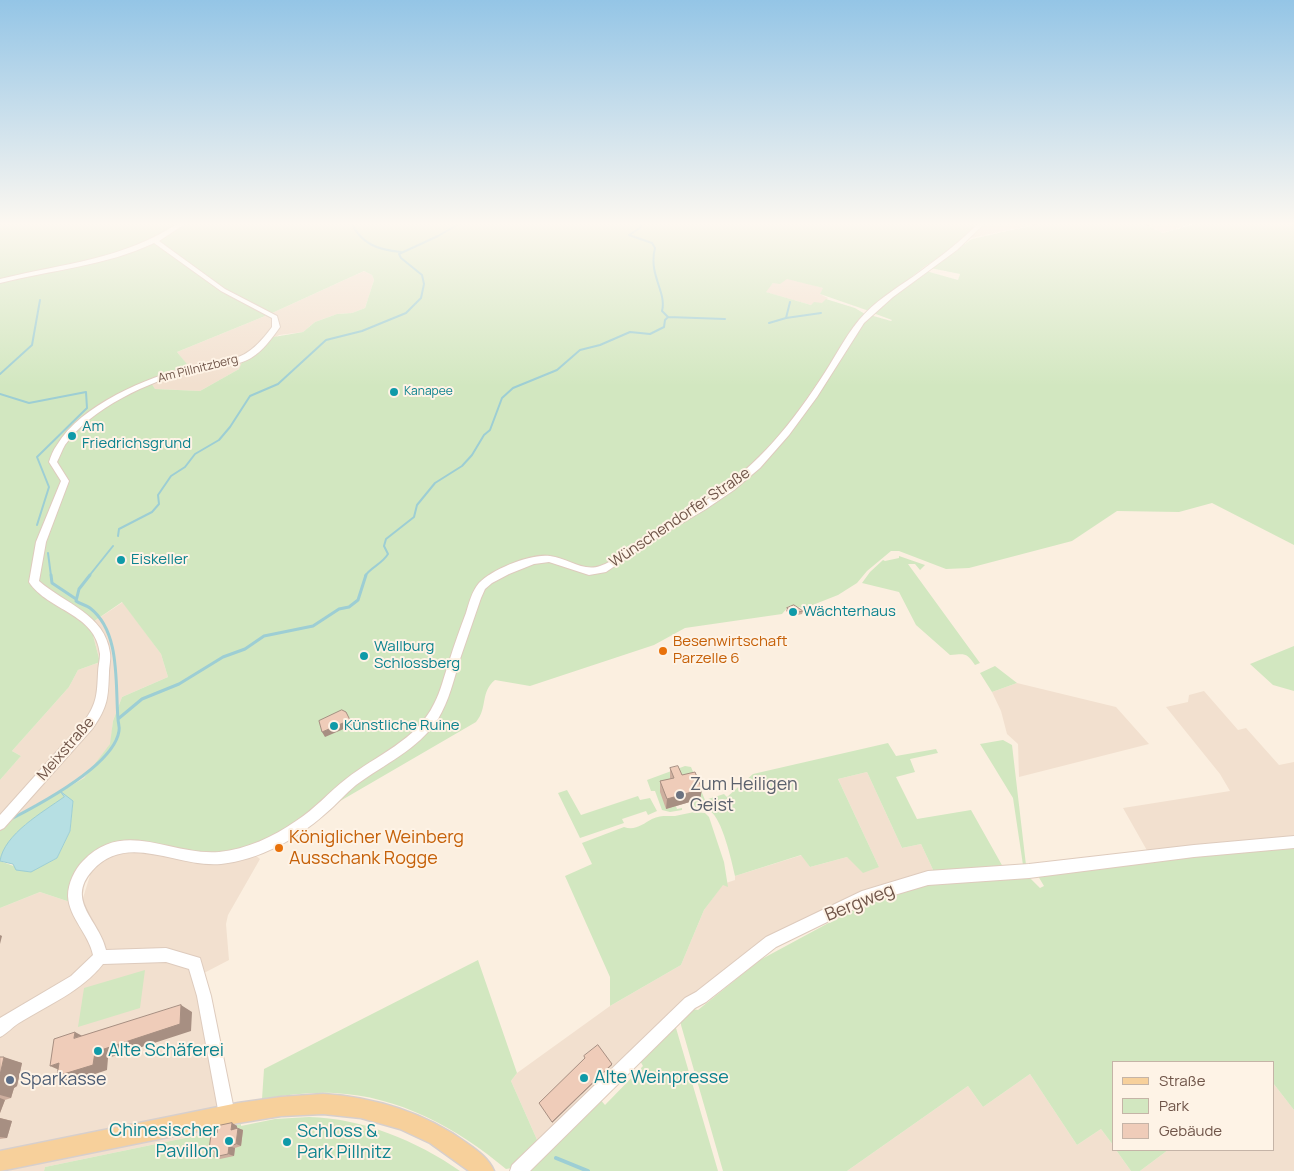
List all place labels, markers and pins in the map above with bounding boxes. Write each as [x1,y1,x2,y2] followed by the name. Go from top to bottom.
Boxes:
[404,385,453,399] place label: Kanapee
[388,386,400,398] marker: Kanapee
[82,418,191,453] place label: Am Friedrichsgrund
[66,430,78,442] marker: Am Friedrichsgrund
[131,551,188,569] place label: Eiskeller
[115,554,127,566] marker: Eiskeller
[803,603,896,621] place label: Wächterhaus
[787,606,799,618] marker: Wächterhaus
[673,633,787,668] place label: Besenwirtschaft Parzelle 6
[374,638,460,673] place label: Wallburg Schlossberg
[657,645,669,657] marker: Besenwirtschaft Parzelle 6
[358,650,370,662] marker: Wallburg Schlossberg
[344,717,460,735] place label: Künstliche Ruine
[328,720,340,732] marker: Künstliche Ruine
[690,774,798,816] place label: Zum Heiligen Geist
[674,789,686,801] marker: Zum Heiligen Geist
[289,827,464,870] place label: Königlicher Weinberg Ausschank Rogge
[273,842,285,854] marker: Königlicher Weinberg Ausschank Rogge
[108,1040,224,1062] place label: Alte Schäferei
[92,1045,104,1057] marker: Alte Schäferei
[594,1067,729,1089] place label: Alte Weinpresse
[20,1069,107,1091] place label: Sparkasse
[578,1072,590,1084] marker: Alte Weinpresse
[4,1074,16,1086] marker: Sparkasse
[109,1120,219,1162] place label: Chinesischer Pavillon
[297,1121,392,1164] place label: Schloss & Park Pillnitz
[223,1135,235,1147] marker: Chinesischer Pavillon
[281,1136,293,1148] marker: Schloss & Park Pillnitz

